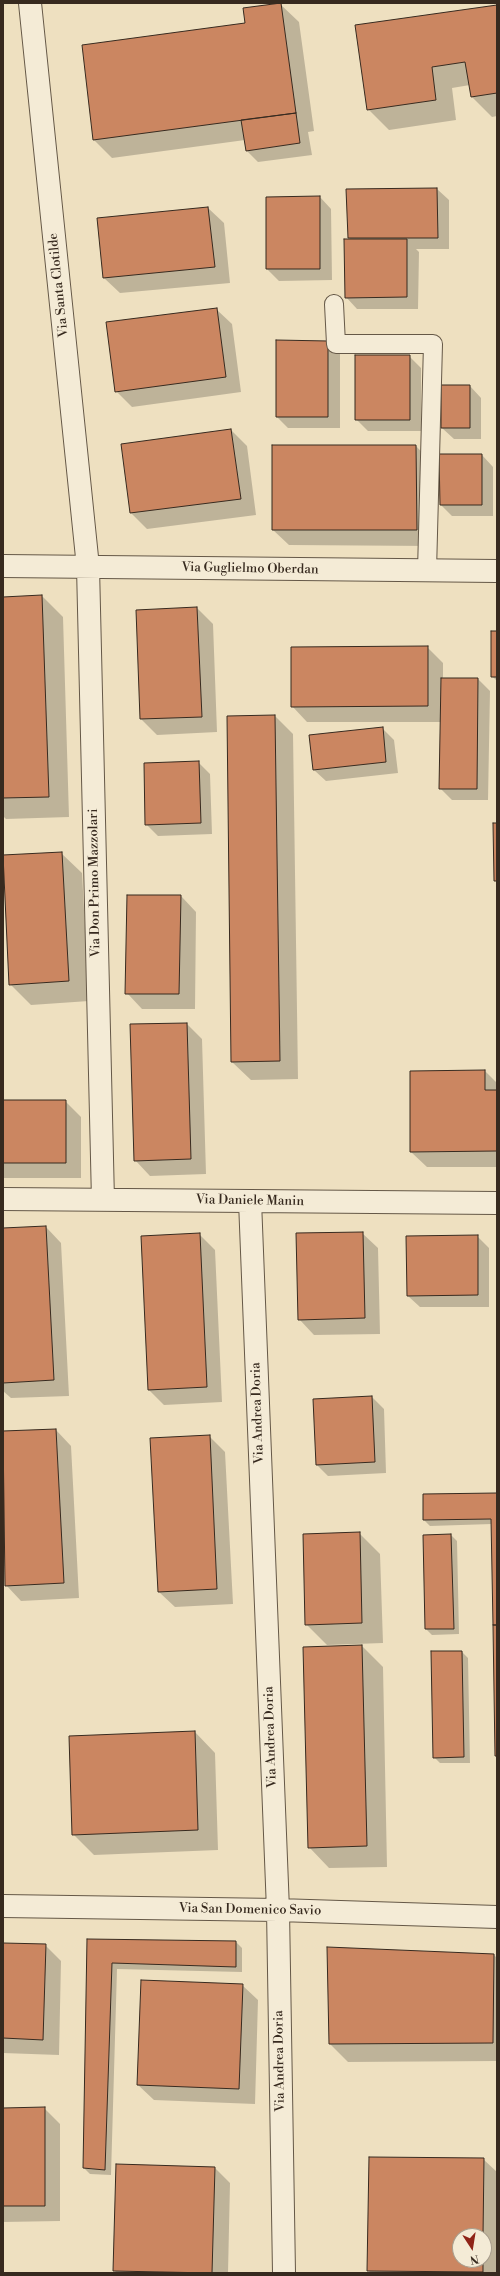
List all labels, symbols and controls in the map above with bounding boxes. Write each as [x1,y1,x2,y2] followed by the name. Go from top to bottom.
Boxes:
[46,232,72,338] street label: Via Santa Clotilde
[181,560,319,578] street label: Via Guglielmo Oberdan
[86,808,104,958] street label: Via Don Primo Mazzolari
[196,1192,304,1210] street label: Via Daniele Manin
[248,1362,268,1464] street label: Via Andrea Doria
[261,1686,281,1788] street label: Via Andrea Doria
[179,1901,321,1919] street label: Via San Domenico Savio
[271,2010,289,2112] street label: Via Andrea Doria
[452,2228,492,2268] north arrow
[469,2251,480,2267] text: N

